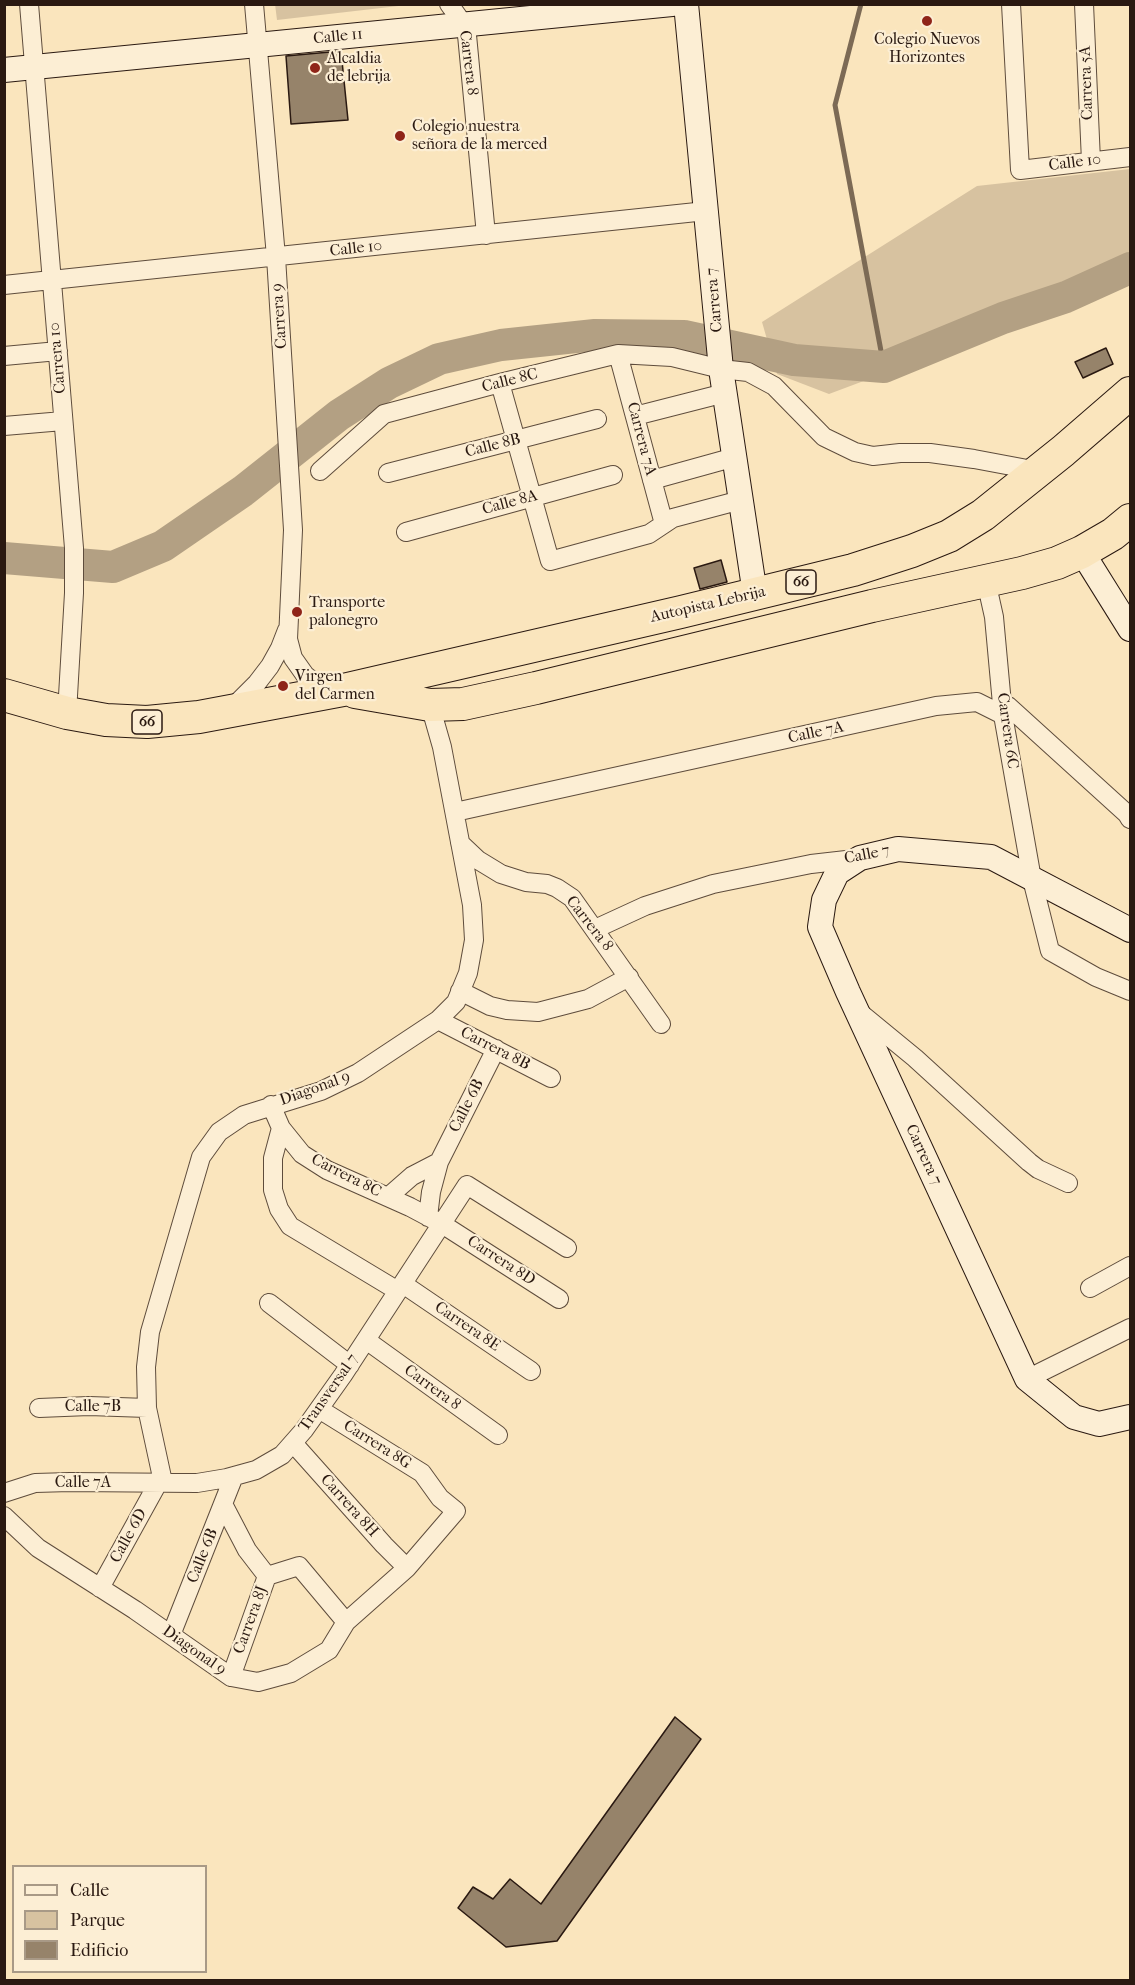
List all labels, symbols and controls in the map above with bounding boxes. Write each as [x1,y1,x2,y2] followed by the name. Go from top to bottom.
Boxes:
[920,14,934,28] marker: Colegio Nuevos Horizontes
[312,25,364,49] street label: Calle 11
[454,29,482,97] street label: Carrera 8
[874,30,980,68] place label: Colegio Nuevos Horizontes
[1076,45,1098,121] street label: Carrera 5A
[327,49,391,87] place label: Alcaldia de lebrija
[308,61,322,75] marker: Alcaldia de lebrija
[412,117,548,155] place label: Colegio nuestra señora de la merced
[393,129,407,143] marker: Colegio nuestra señora de la merced
[1048,150,1102,176] street label: Calle 10
[329,237,383,261] street label: Calle 10
[703,267,727,333] street label: Carrera 7
[268,283,292,349] street label: Carrera 9
[45,321,71,395] street label: Carrera 10
[480,365,540,397] street label: Calle 8C
[622,400,660,478] street label: Carrera 7A
[463,430,523,462] street label: Calle 8B
[480,486,540,520] street label: Calle 8A
[786,570,816,594] road number: 66
[648,582,768,628] street label: Autopista Lebrija
[309,593,385,631] place label: Transporte palonegro
[290,605,304,619] marker: Transporte palonegro
[295,667,375,705] place label: Virgen del Carmen
[276,679,290,693] marker: Virgen del Carmen
[992,692,1022,770] street label: Carrera 6C
[132,710,162,734] road number: 66
[786,718,846,748] street label: Calle 7A
[843,841,891,869] street label: Calle 7
[561,892,617,956] street label: Carrera 8
[457,1023,533,1075] street label: Carrera 8B
[277,1067,353,1111] street label: Diagonal 9
[445,1076,489,1136] street label: Calle 6B
[901,1122,945,1188] street label: Carrera 7
[308,1150,384,1202] street label: Carrera 8C
[463,1232,539,1290] street label: Carrera 8D
[431,1298,503,1356] street label: Carrera 8E
[295,1350,363,1436] street label: Transversal 7
[400,1361,464,1415] street label: Carrera 8
[65,1397,121,1417] street label: Calle 7B
[339,1417,415,1473] street label: Carrera 8G
[316,1471,382,1541] street label: Carrera 8H
[55,1473,111,1493] street label: Calle 7A
[106,1505,152,1567] street label: Calle 6D
[183,1526,223,1586] street label: Calle 6B
[230,1583,272,1657] street label: Carrera 8J
[158,1622,230,1680] street label: Diagonal 9
[12,1865,207,1973] legend
[70,1880,109,1901] text: Calle
[70,1910,125,1931] text: Parque
[70,1940,128,1961] text: Edificio

